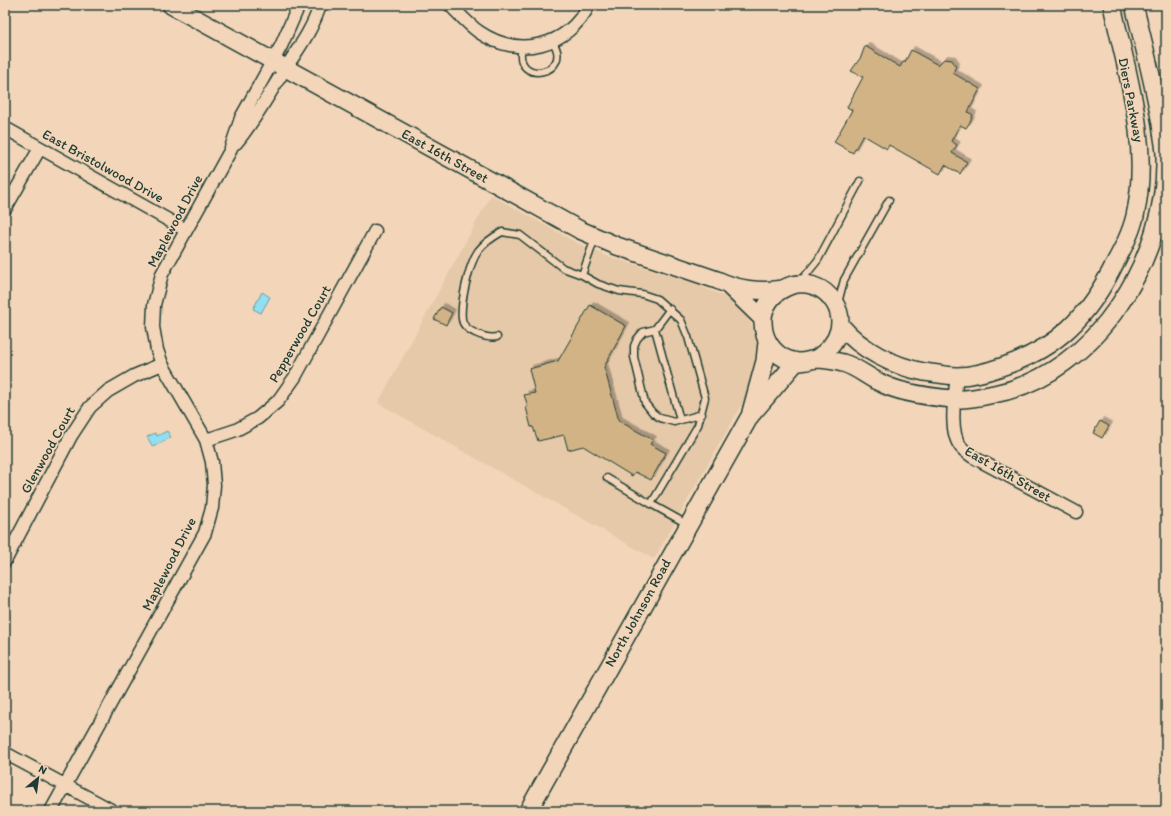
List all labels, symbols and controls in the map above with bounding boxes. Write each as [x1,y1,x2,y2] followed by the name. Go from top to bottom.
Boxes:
[1114,56,1148,144] street label: Diers Parkway
[399,125,491,187] street label: East 16th Street
[39,126,167,207] street label: East Bristolwood Drive
[143,172,207,270] street label: Maplewood Drive
[265,282,335,386] street label: Pepperwood Court
[17,404,79,496] street label: Glenwood Court
[962,442,1054,506] street label: East 16th Street
[138,514,200,613] street label: Maplewood Drive
[601,556,675,670] street label: North Johnson Road
[18,758,58,798] north arrow
[36,762,49,777] text: N

